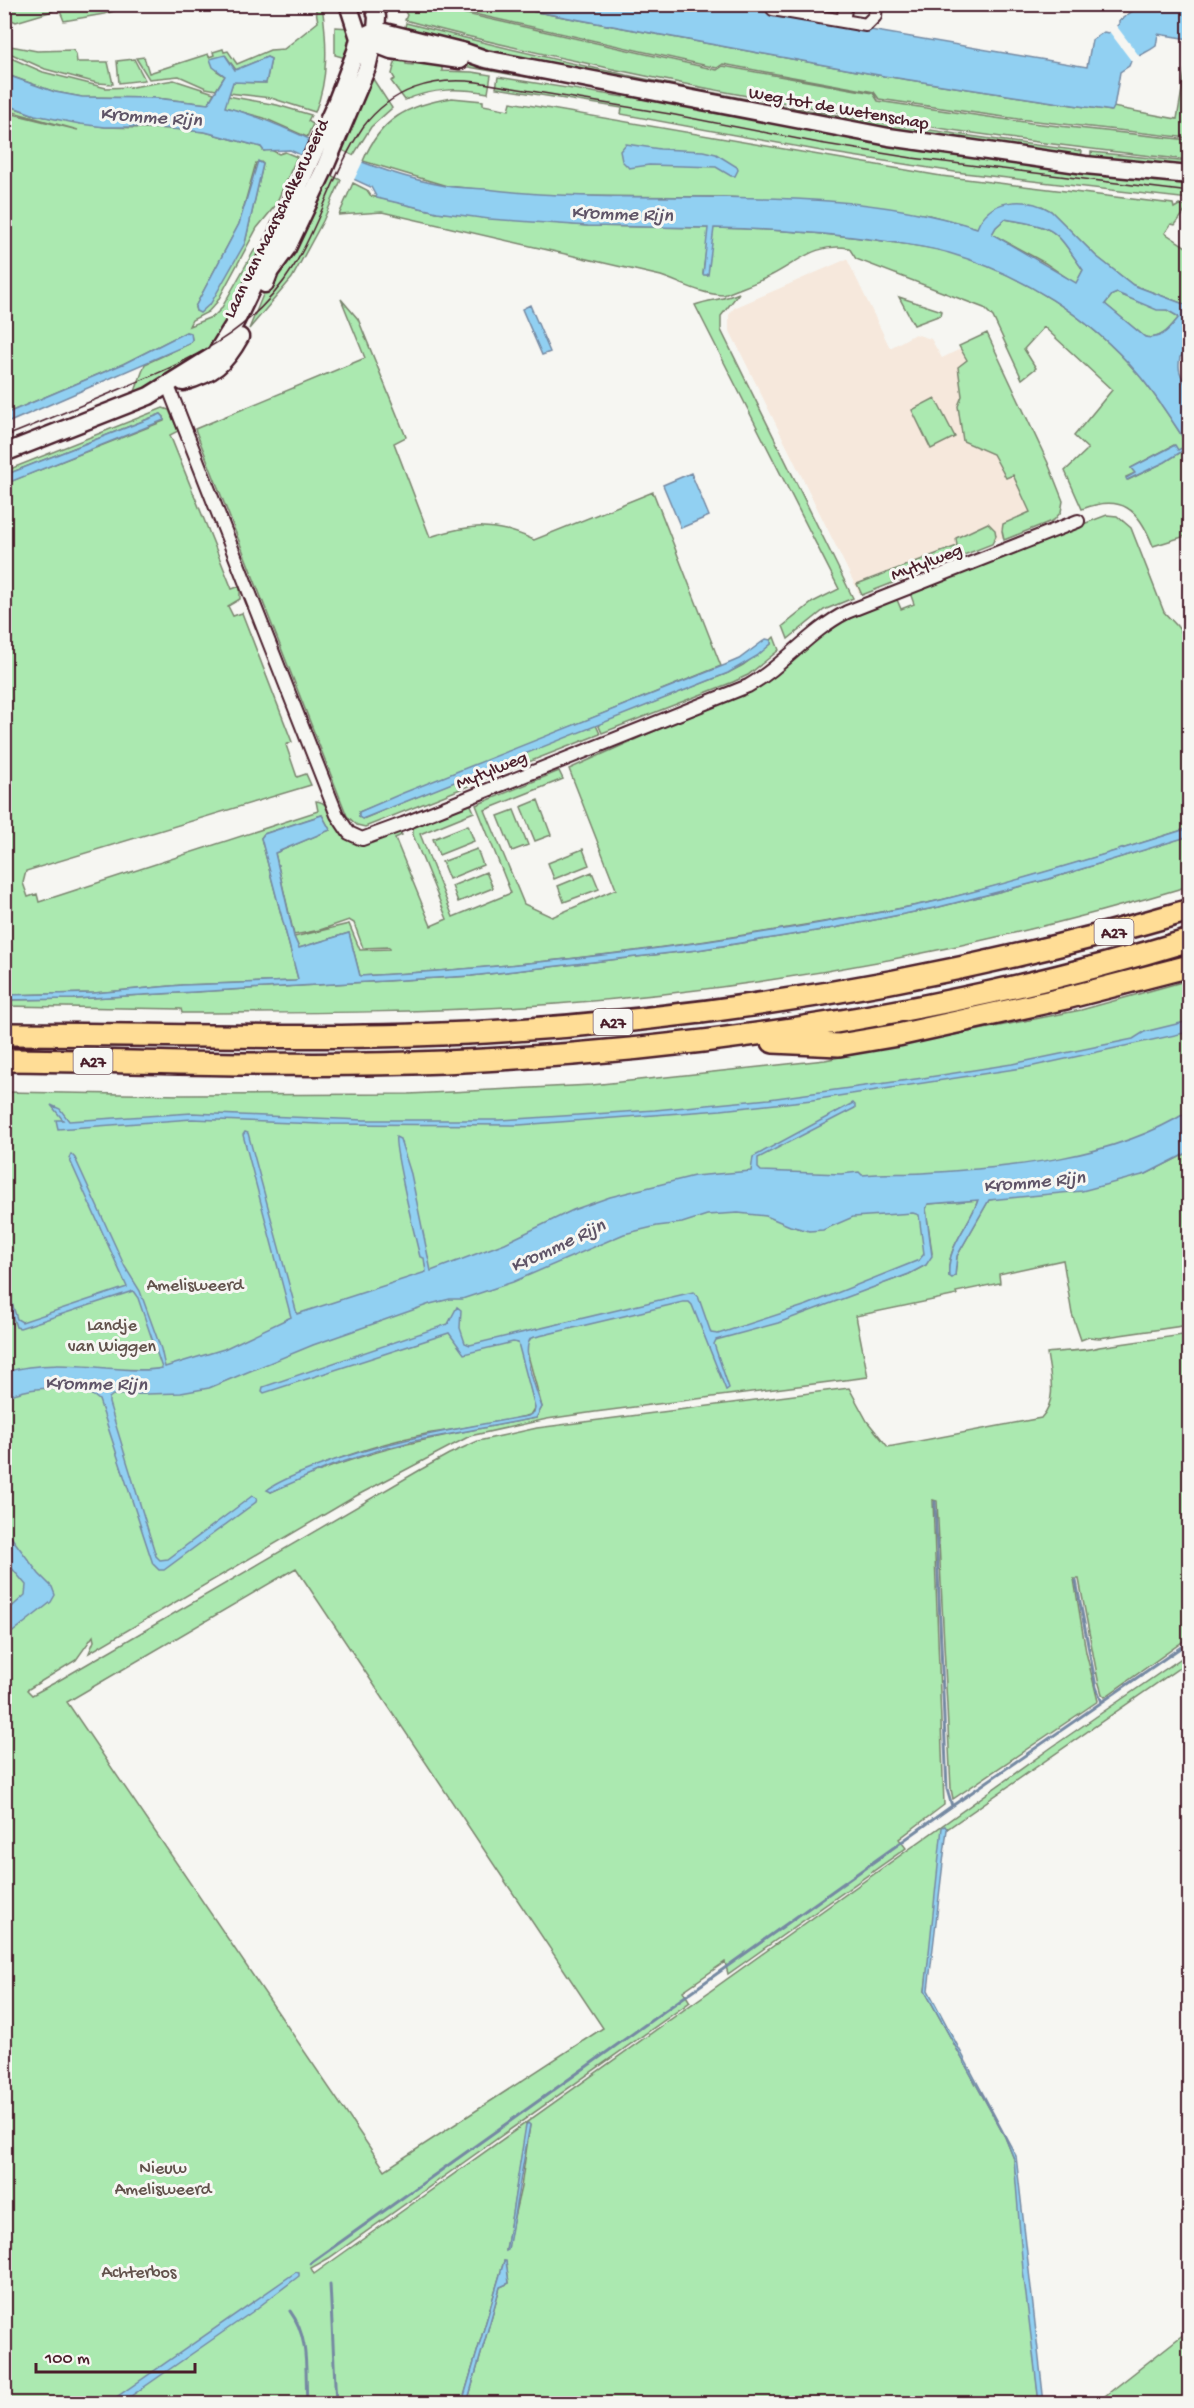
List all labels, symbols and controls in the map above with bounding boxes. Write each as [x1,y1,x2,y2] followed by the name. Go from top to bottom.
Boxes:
[747,83,930,136] street label: Weg tot de Wetenschap
[99,103,203,134] water label: Kromme Rijn
[220,115,335,322] street label: Laan van Maarschalkerweerd
[570,202,674,229] water label: Kromme Rijn
[888,540,966,587] street label: Mytylweg
[453,748,531,795] street label: Mytylweg
[1094,919,1134,945] road number: A27
[594,1009,632,1035] road number: A27
[74,1048,112,1074] road number: A27
[982,1168,1087,1199] water label: Kromme Rijn
[507,1215,610,1279] water label: Kromme Rijn
[147,1276,245,1297] park label: Amelisweerd
[68,1316,157,1358] park label: Landje van Wiggen
[45,1373,148,1398] water label: Kromme Rijn
[115,2159,213,2201] park label: Nieuw Amelisweerd
[102,2263,178,2284] park label: Achterbos
[36,2336,195,2374] scale bar
[44,2349,90,2370] text: 100 m

